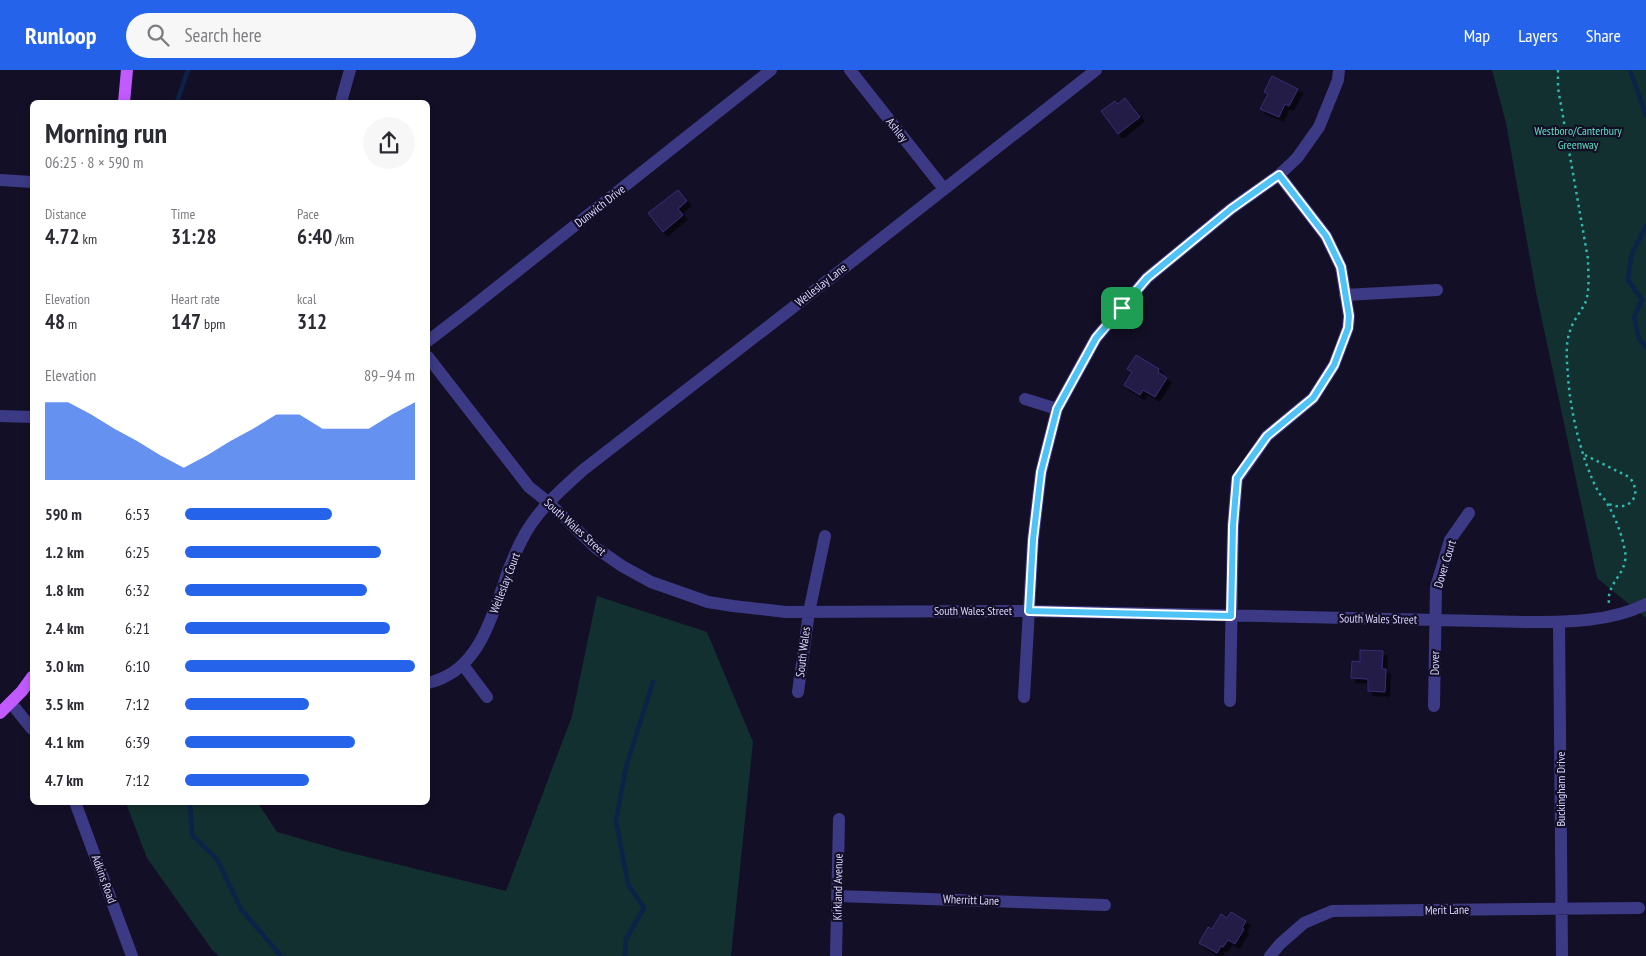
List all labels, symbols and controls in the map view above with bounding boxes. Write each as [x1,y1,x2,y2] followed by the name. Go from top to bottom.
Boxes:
[126,13,476,58] search box
[25,20,96,51] text: Runloop
[144,21,172,49] icon: search
[184,23,262,47] text: Search here
[1464,24,1490,47] text: Map
[1518,24,1558,47] text: Layers
[1586,24,1621,47] text: Share
[45,114,167,151] text: Morning run
[883,114,912,145] street label: Ashley
[363,117,415,169] button: share
[1534,123,1622,152] park label: Westboro/Canterbury Greenway
[45,152,143,172] text: 06:25 · 8 × 590 m
[571,181,628,230] street label: Dunwich Drive
[45,205,86,223] text: Distance
[171,205,195,223] text: Time
[297,205,319,223] text: Pace
[45,223,80,250] text: 4.72
[171,223,216,250] text: 31:28
[297,223,332,250] text: 6:40
[80,230,97,248] text: km
[332,230,354,248] text: /km
[792,260,850,309] street label: Welleslay Lane
[1101,287,1143,329] pin
[45,290,90,308] text: Elevation
[171,290,220,308] text: Heart rate
[297,290,316,308] text: kcal
[1108,294,1136,322] icon: arrive
[45,308,65,335] text: 48
[171,308,201,335] text: 147
[297,308,327,335] text: 312
[65,315,77,333] text: m
[201,315,225,333] text: bpm
[45,365,96,385] text: Elevation
[364,365,415,385] text: 89–94 m
[541,495,610,559] street label: South Wales Street
[45,504,82,524] text: 590 m
[125,504,150,524] text: 6:53
[1430,537,1459,590] street label: Dover Court
[45,542,84,562] text: 1.2 km
[125,542,150,562] text: 6:25
[486,550,523,615] street label: Welleslay Court
[45,580,84,600] text: 1.8 km
[125,580,150,600] text: 6:32
[934,603,1013,618] street label: South Wales Street
[1339,610,1418,627] street label: South Wales Street
[45,618,84,638] text: 2.4 km
[125,618,150,638] text: 6:21
[792,626,813,678] street label: South Wales
[1427,650,1442,675] street label: Dover
[45,656,84,676] text: 3.0 km
[125,656,150,676] text: 6:10
[45,694,84,714] text: 3.5 km
[125,694,150,714] text: 7:12
[45,732,84,752] text: 4.1 km
[125,732,150,752] text: 6:39
[1553,751,1568,827] street label: Buckingham Drive
[45,770,83,790] text: 4.7 km
[125,770,150,790] text: 7:12
[89,853,120,905] street label: Adkins Road
[829,853,846,921] street label: Kirkland Avenue
[943,891,1000,908] street label: Wherritt Lane
[1425,902,1469,917] street label: Merit Lane

